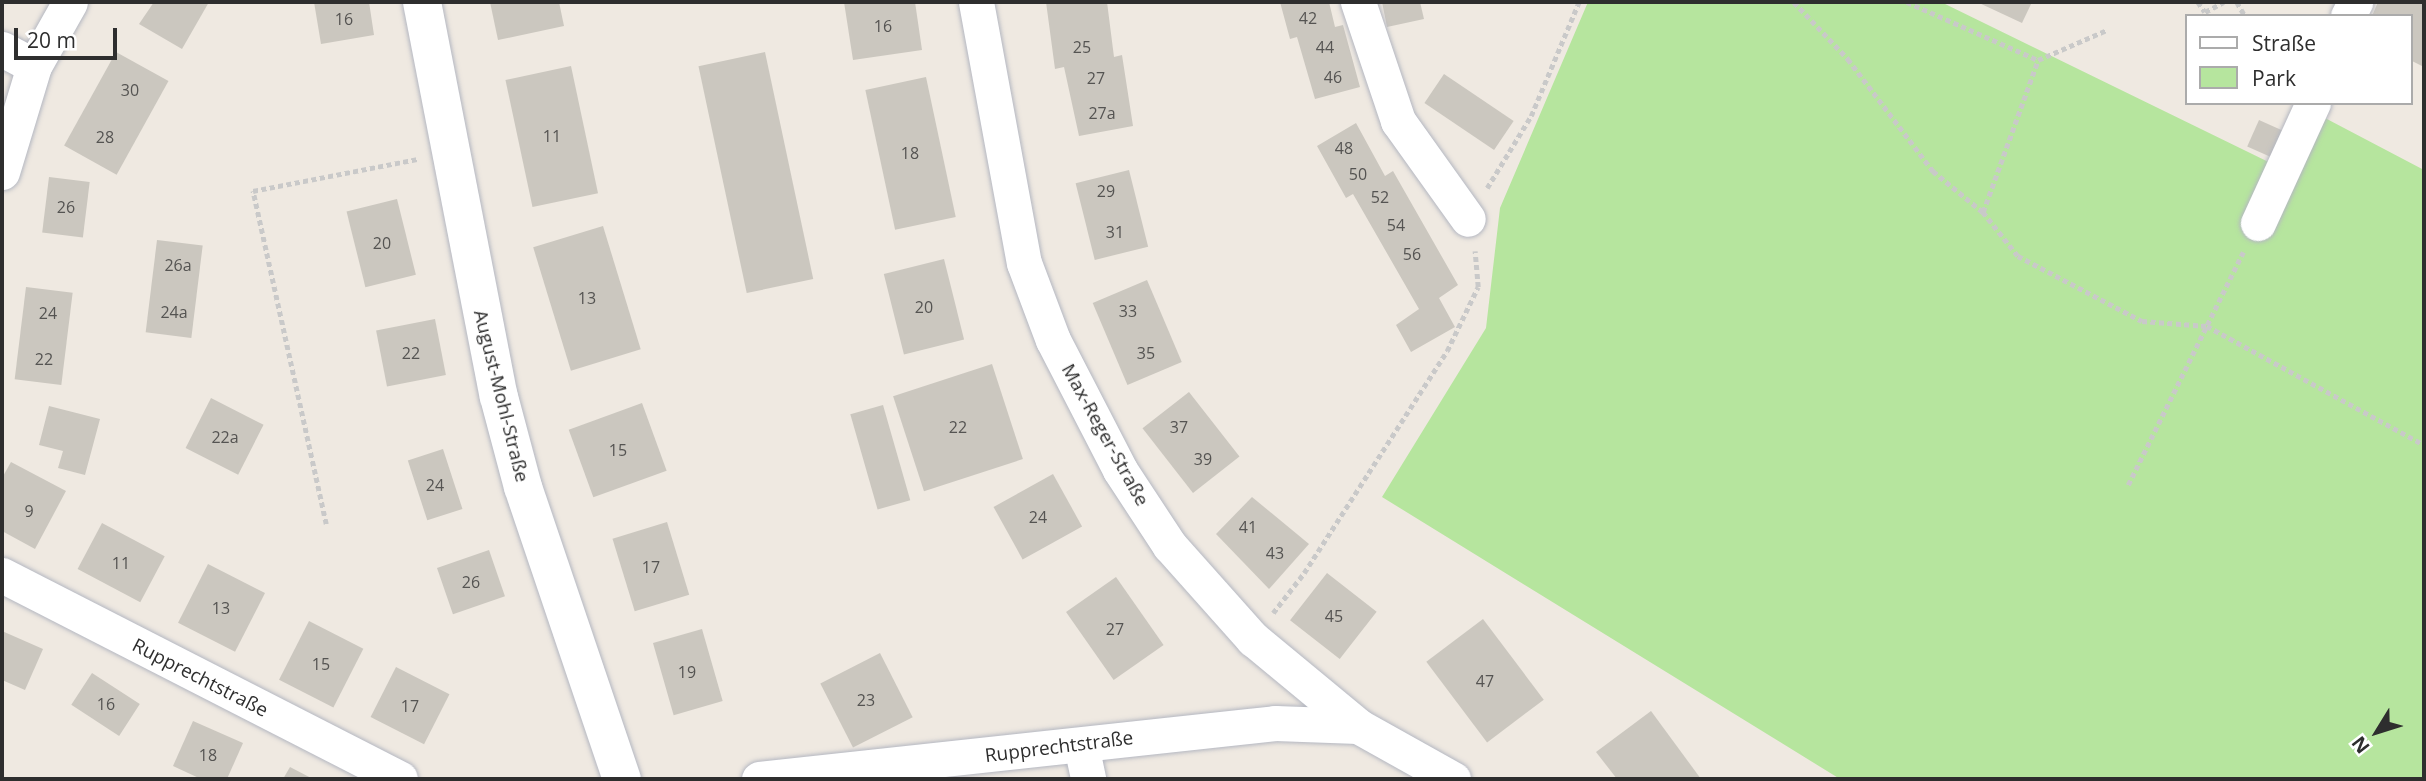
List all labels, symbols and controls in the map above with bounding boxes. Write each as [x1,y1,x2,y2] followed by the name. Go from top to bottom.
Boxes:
[1299,8,1317,28] house number: 42
[335,9,353,29] house number: 16
[18,14,121,58] scale bar
[2184,14,2412,105] legend
[874,16,892,36] house number: 16
[27,26,76,54] text: 20 m
[2252,29,2316,57] text: Straße
[1073,37,1091,57] house number: 25
[1316,37,1334,57] house number: 44
[2252,64,2296,92] text: Park
[1324,67,1342,87] house number: 46
[1087,68,1105,88] house number: 27
[121,80,139,100] house number: 30
[1088,103,1116,123] house number: 27a
[543,126,561,146] house number: 11
[96,127,114,147] house number: 28
[1335,138,1353,158] house number: 48
[901,143,919,163] house number: 18
[1349,164,1367,184] house number: 50
[1097,181,1115,201] house number: 29
[1371,187,1389,207] house number: 52
[57,197,75,217] house number: 26
[1387,215,1405,235] house number: 54
[1106,222,1124,242] house number: 31
[373,233,391,253] house number: 20
[1403,244,1421,264] house number: 56
[164,255,192,275] house number: 26a
[578,288,596,308] house number: 13
[915,297,933,317] house number: 20
[1119,301,1137,321] house number: 33
[160,302,188,322] house number: 24a
[39,303,57,323] house number: 24
[469,308,533,484] street label: August-Mohl-Straße
[402,343,420,363] house number: 22
[1137,343,1155,363] house number: 35
[35,349,53,369] house number: 22
[1056,360,1154,510] street label: Max-Reger-Straße
[949,417,967,437] house number: 22
[1170,417,1188,437] house number: 37
[211,427,239,447] house number: 22a
[609,440,627,460] house number: 15
[1194,449,1212,469] house number: 39
[426,475,444,495] house number: 24
[24,501,34,521] house number: 9
[1029,507,1047,527] house number: 24
[1239,517,1257,537] house number: 41
[1266,543,1284,563] house number: 43
[112,553,130,573] house number: 11
[642,557,660,577] house number: 17
[462,572,480,592] house number: 26
[212,598,230,618] house number: 13
[1325,606,1343,626] house number: 45
[1106,619,1124,639] house number: 27
[128,634,272,722] street label: Rupprechtstraße
[312,654,330,674] house number: 15
[678,662,696,682] house number: 19
[1476,671,1494,691] house number: 47
[857,690,875,710] house number: 23
[97,694,115,714] house number: 16
[401,696,419,716] house number: 17
[2342,697,2412,767] north arrow
[984,727,1134,767] street label: Rupprechtstraße
[2345,731,2375,759] text: N
[199,745,217,765] house number: 18

